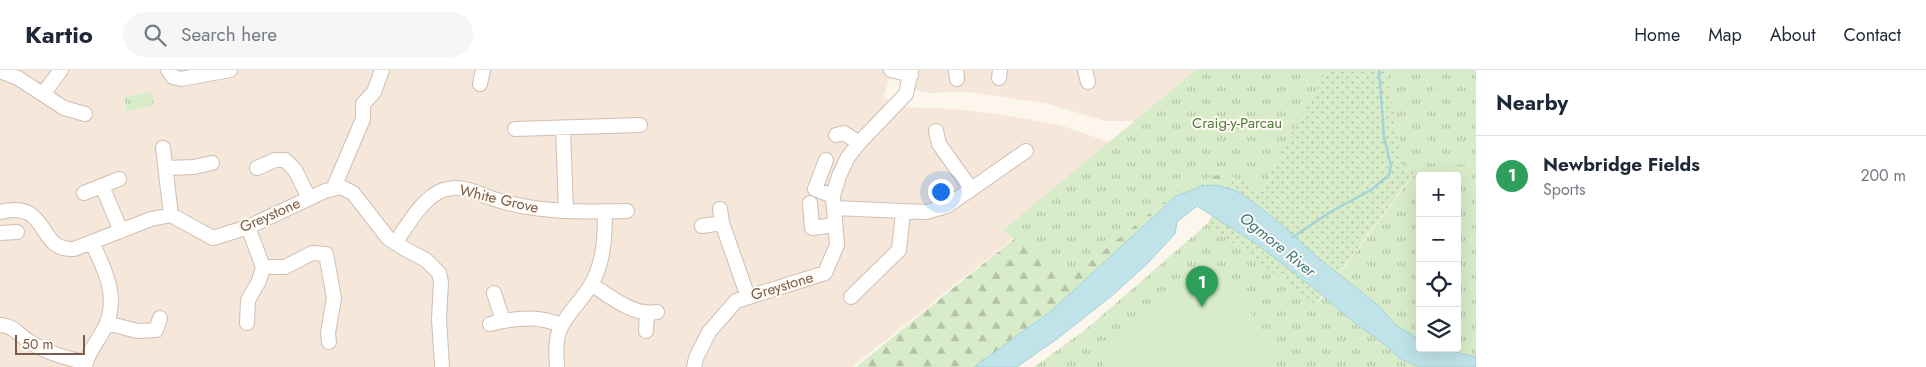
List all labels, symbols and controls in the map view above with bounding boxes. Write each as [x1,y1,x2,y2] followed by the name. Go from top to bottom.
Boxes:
[123,12,473,57] search box
[25,17,93,52] text: Kartio
[141,21,169,49] icon: search
[181,21,277,48] text: Search here
[1634,22,1680,48] text: Home
[1708,22,1742,48] text: Map
[1770,22,1815,48] text: About
[1843,22,1901,48] text: Contact
[1496,88,1568,118] text: Nearby
[1192,112,1282,134] park label: Craig-y-Parcau
[1543,151,1700,178] text: Newbridge Fields
[1508,164,1516,187] text: 1
[1860,164,1906,187] text: 200 m
[1416,172,1461,352] map controls
[1416,172,1461,217] button: +
[1543,178,1585,201] text: Sports
[457,179,541,219] street label: White Grove
[928,179,954,205] your location
[236,192,304,238] street label: Greystone
[1235,206,1322,283] water label: Ogmore River
[1416,217,1461,262] button: −
[1416,262,1461,307] button: locate
[748,266,816,306] street label: Greystone
[1186,266,1218,307] pin: 1
[1416,307,1461,352] button: layers
[15,332,85,355] scale bar
[22,334,53,354] text: 50 m

